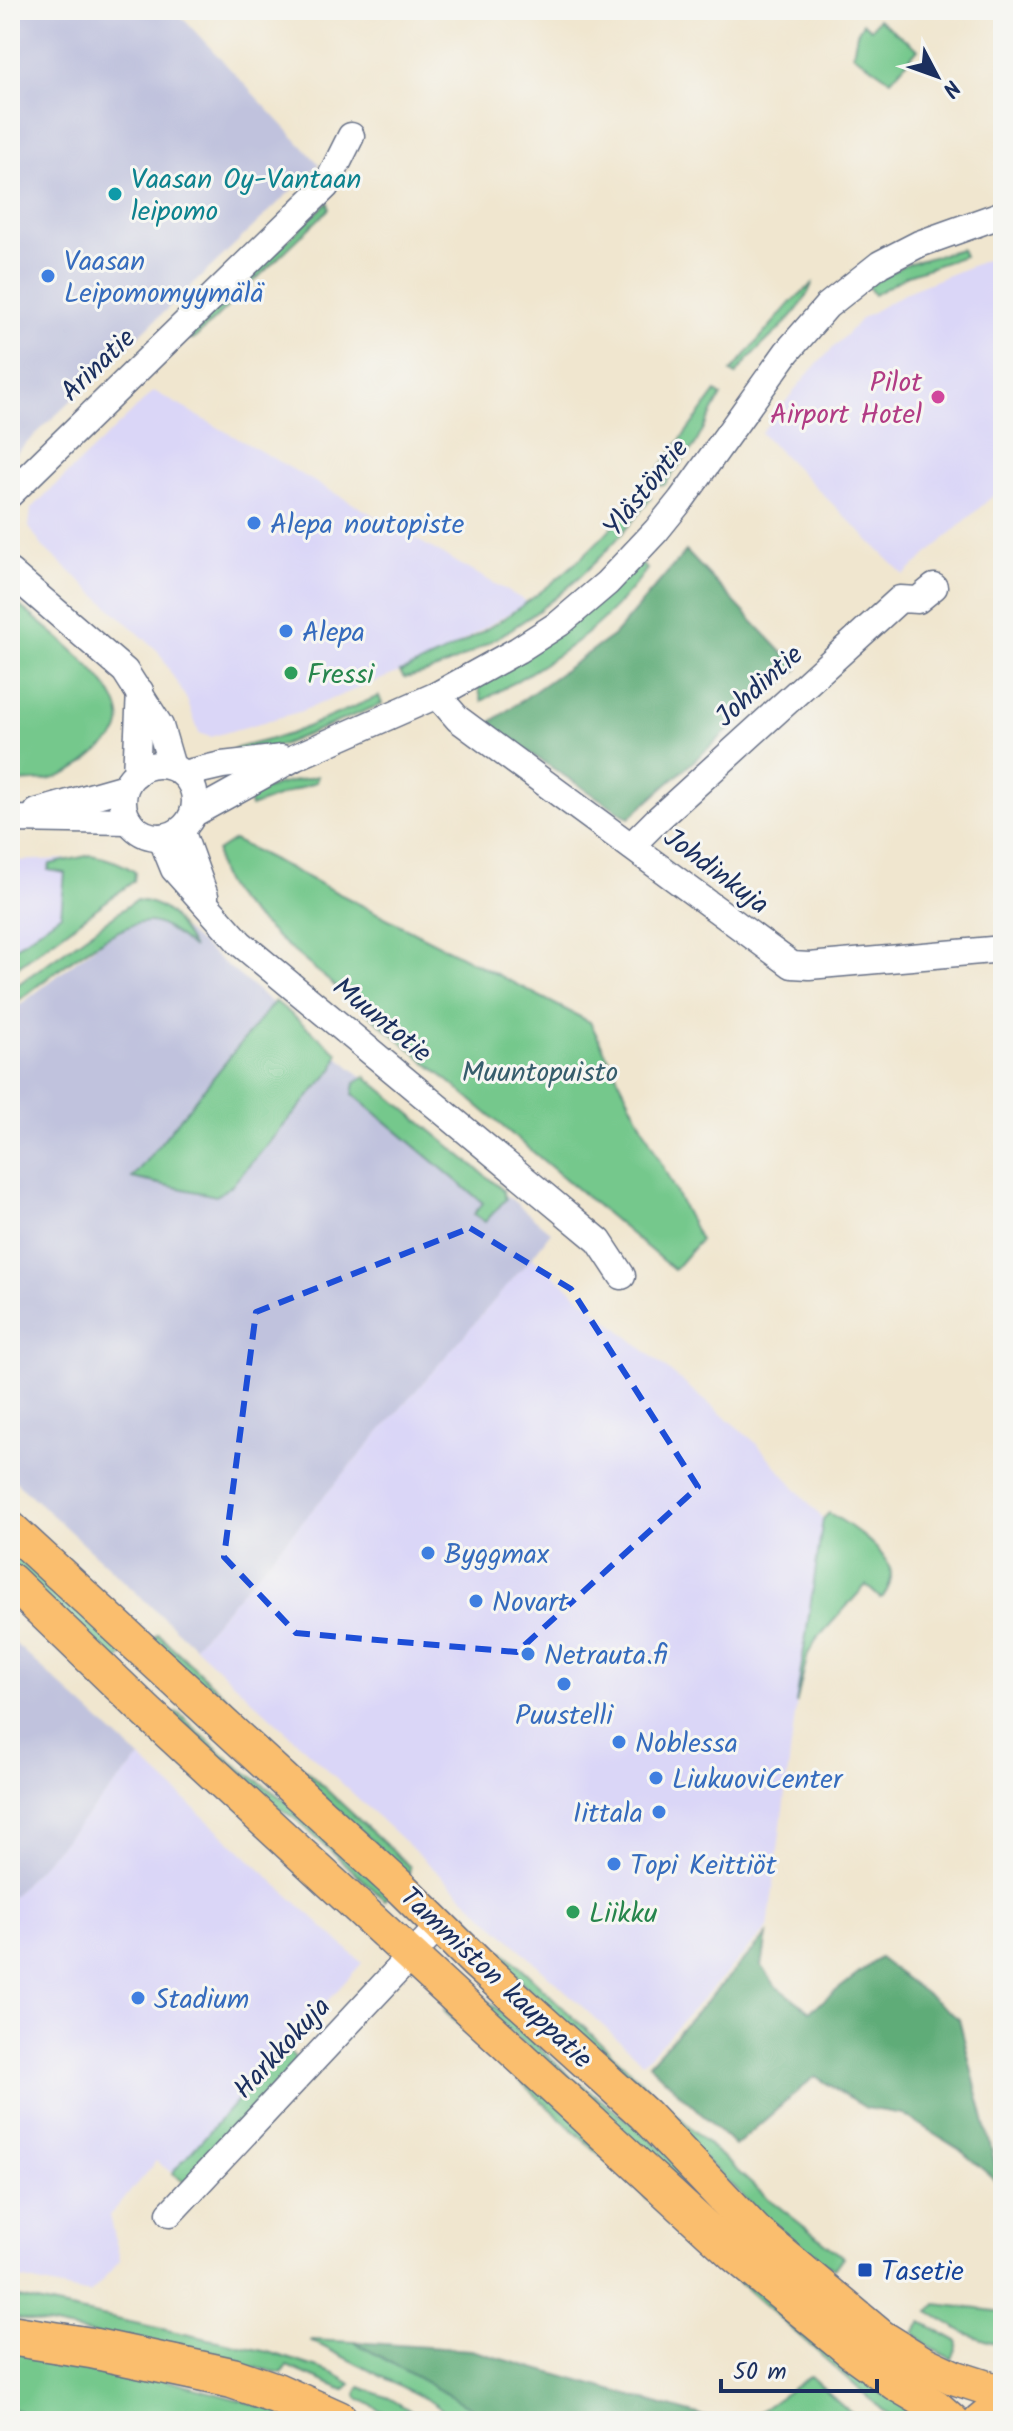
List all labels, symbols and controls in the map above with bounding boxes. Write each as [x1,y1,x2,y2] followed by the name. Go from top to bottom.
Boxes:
[897,36,977,116] north arrow
[932,71,968,104] text: N
[131,158,362,235] place label: Vaasan Oy-Vantaan leipomo
[106,185,124,203] marker: Vaasan Oy-Vantaan leipomo
[64,240,266,317] place label: Vaasan Leipomomyymälä
[39,267,57,285] marker: Vaasan Leipomomyymälä
[50,318,147,414] street label: Arinatie
[770,361,923,438] place label: Pilot Airport Hotel
[929,388,947,406] marker: Pilot Airport Hotel
[593,429,701,548] street label: Ylästöntie
[270,503,465,548] place label: Alepa noutopiste
[245,514,263,532] marker: Alepa noutopiste
[302,611,365,656] place label: Alepa
[277,622,295,640] marker: Alepa
[705,634,815,739] street label: Johdintie
[307,653,375,698] place label: Fressi
[282,664,300,682] marker: Fressi
[653,817,778,927] street label: Johdinkuja
[322,966,442,1076] street label: Muuntotie
[462,1051,618,1096] park label: Muuntopuisto
[444,1533,550,1578] place label: Byggmax
[419,1544,437,1562] marker: Byggmax
[492,1581,570,1626] place label: Novart
[467,1592,485,1610] marker: Novart
[544,1634,668,1679] place label: Netrauta.fi
[519,1645,537,1663] marker: Netrauta.fi
[555,1675,573,1693] marker: Puustelli
[515,1694,614,1739] place label: Puustelli
[635,1722,738,1767] place label: Noblessa
[610,1733,628,1751] marker: Noblessa
[672,1758,844,1803] place label: LiukuoviCenter
[647,1769,665,1787] marker: LiukuoviCenter
[573,1792,643,1837] place label: Iittala
[650,1803,668,1821] marker: Iittala
[630,1844,778,1889] place label: Topi Keittiöt
[605,1855,623,1873] marker: Topi Keittiöt
[388,1877,603,2081] street label: Tammiston kauppatie
[589,1892,657,1937] place label: Liikku
[564,1903,582,1921] marker: Liikku
[154,1978,249,2023] place label: Stadium
[223,1987,343,2110] street label: Harkkokuja
[129,1989,147,2007] marker: Stadium
[881,2250,964,2295] place label: Tasetie
[856,2261,874,2279] marker: Tasetie
[721,2343,877,2393] scale bar
[733,2353,787,2392] text: 50 m

